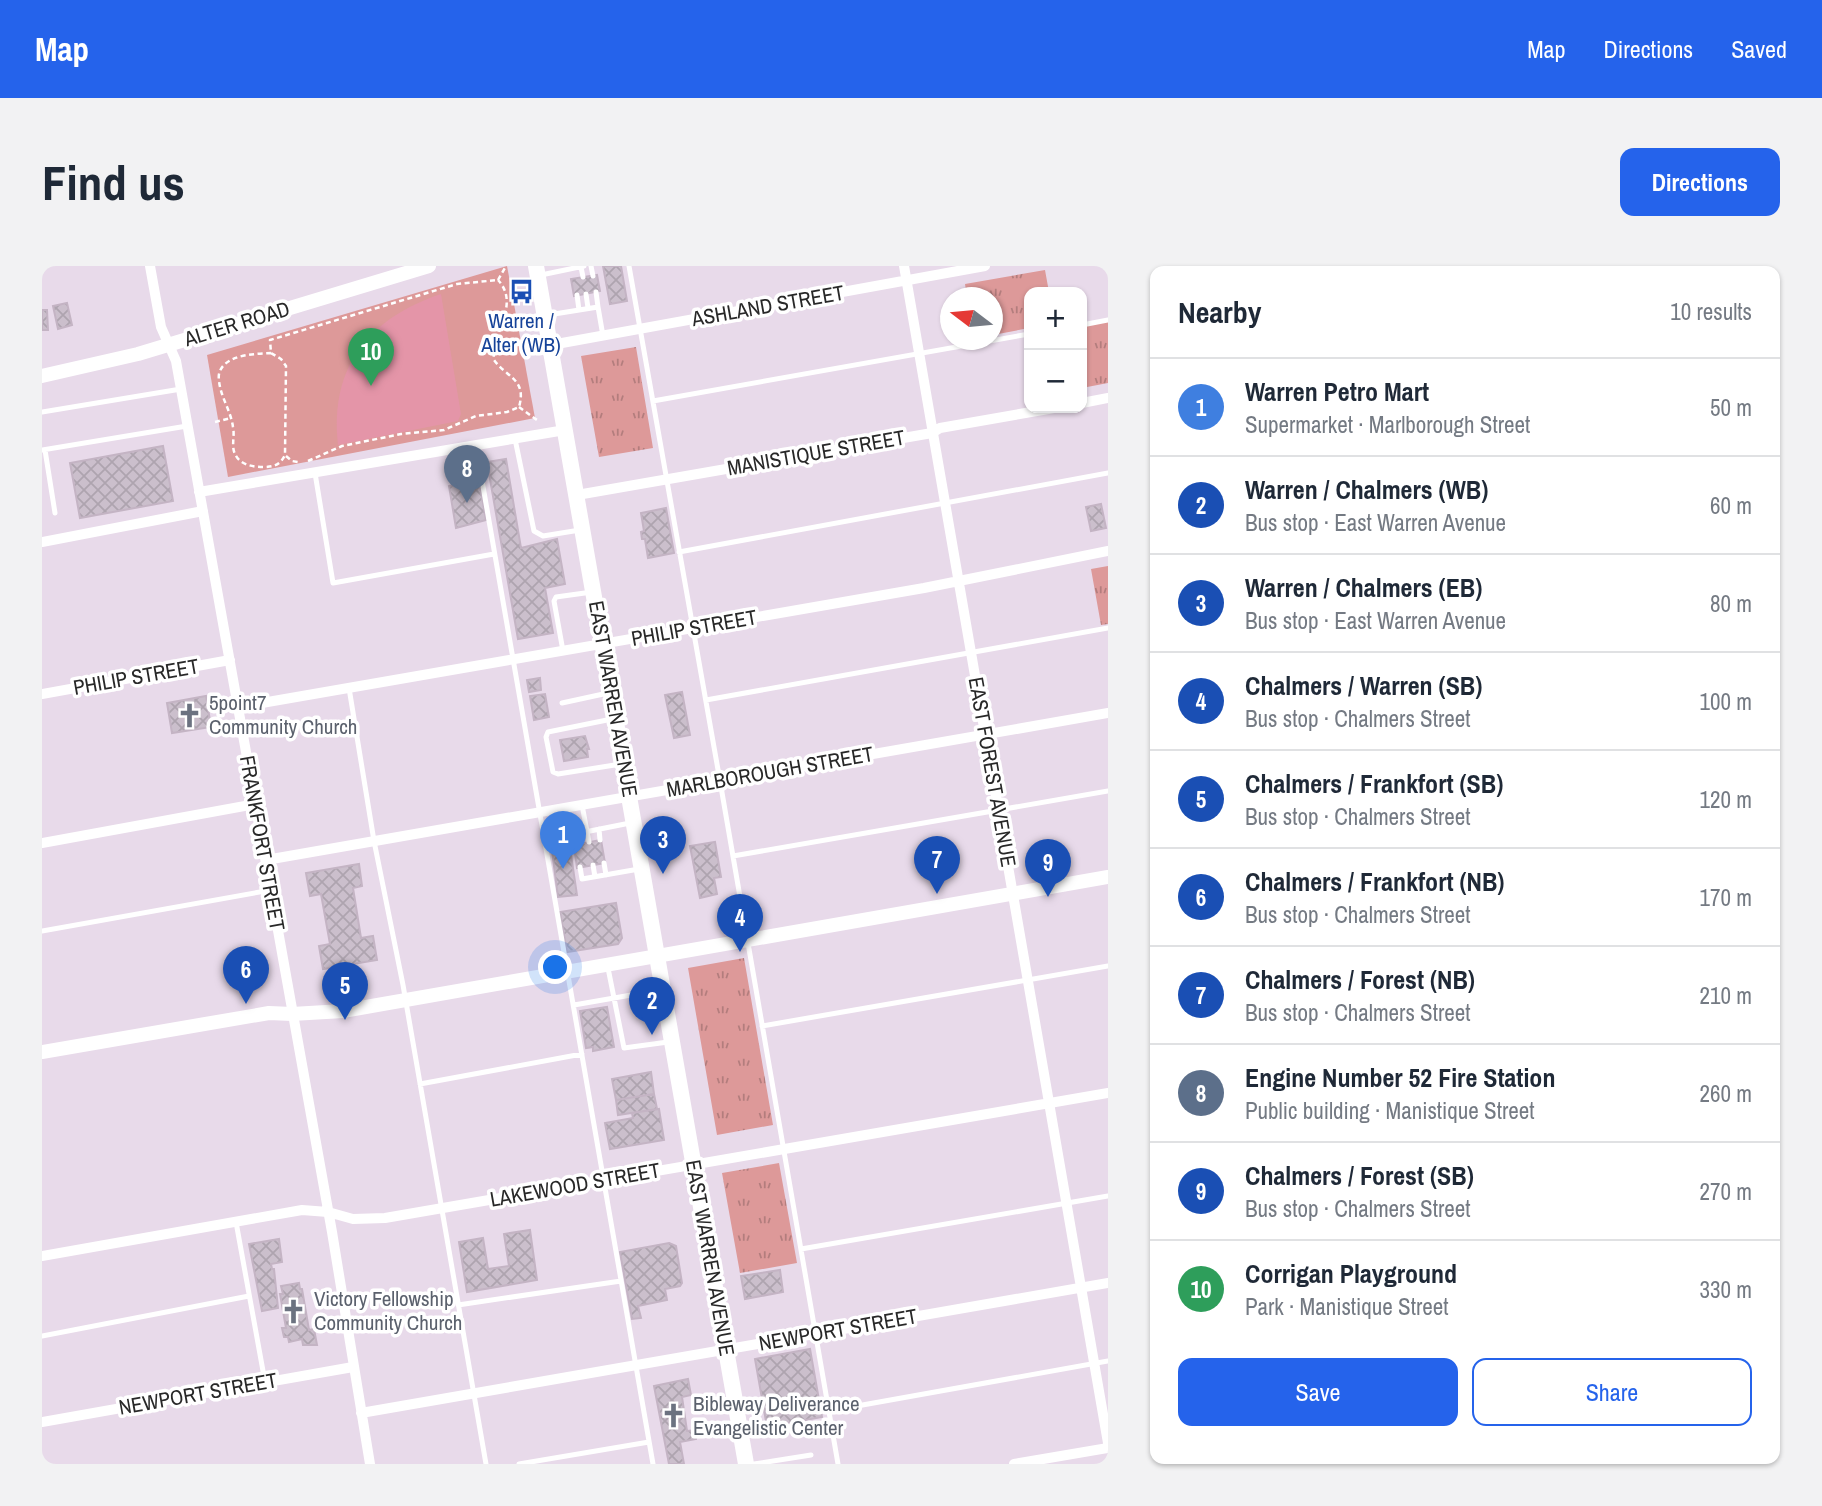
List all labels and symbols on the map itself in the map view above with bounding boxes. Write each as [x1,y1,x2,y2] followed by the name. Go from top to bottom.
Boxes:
[507,278,535,306] bus stop icon: Warren / Alter (WB)
[689,278,847,333] street label: ASHLAND STREET
[940,287,1003,350] north arrow
[180,294,293,354] street label: ALTER ROAD
[480,306,561,359] place label: Warren / Alter (WB)
[348,328,394,386] pin: 10
[725,423,907,482] street label: MANISTIQUE STREET
[444,445,490,503] pin: 8
[582,599,645,799] street label: EAST WARREN AVENUE
[629,602,759,653] street label: PHILIP STREET
[71,651,201,702] street label: PHILIP STREET
[962,675,1023,869] street label: EAST FOREST AVENUE
[209,688,357,741] place label: 5point7 Community Church
[175,701,203,729] church icon: 5point7 Community Church
[664,739,876,804] street label: MARLBOROUGH STREET
[233,753,292,933] street label: FRANKFORT STREET
[540,811,586,869] pin: 1
[640,816,686,874] pin: 3
[914,836,960,894] pin: 7
[1025,839,1071,897] pin: 9
[717,894,763,952] pin: 4
[223,946,269,1004] pin: 6
[538,950,572,984] your location
[322,962,368,1020] pin: 5
[629,977,675,1035] pin: 2
[488,1155,663,1214] street label: LAKEWOOD STREET
[679,1158,742,1358] street label: EAST WARREN AVENUE
[314,1284,462,1337] place label: Victory Fellowship Community Church
[280,1297,308,1325] church icon: Victory Fellowship Community Church
[757,1301,920,1358] street label: NEWPORT STREET
[117,1365,280,1422] street label: NEWPORT STREET
[693,1389,860,1442] place label: Bibleway Deliverance Evangelistic Center
[659,1402,687,1430] church icon: Bibleway Deliverance Evangelistic Center

